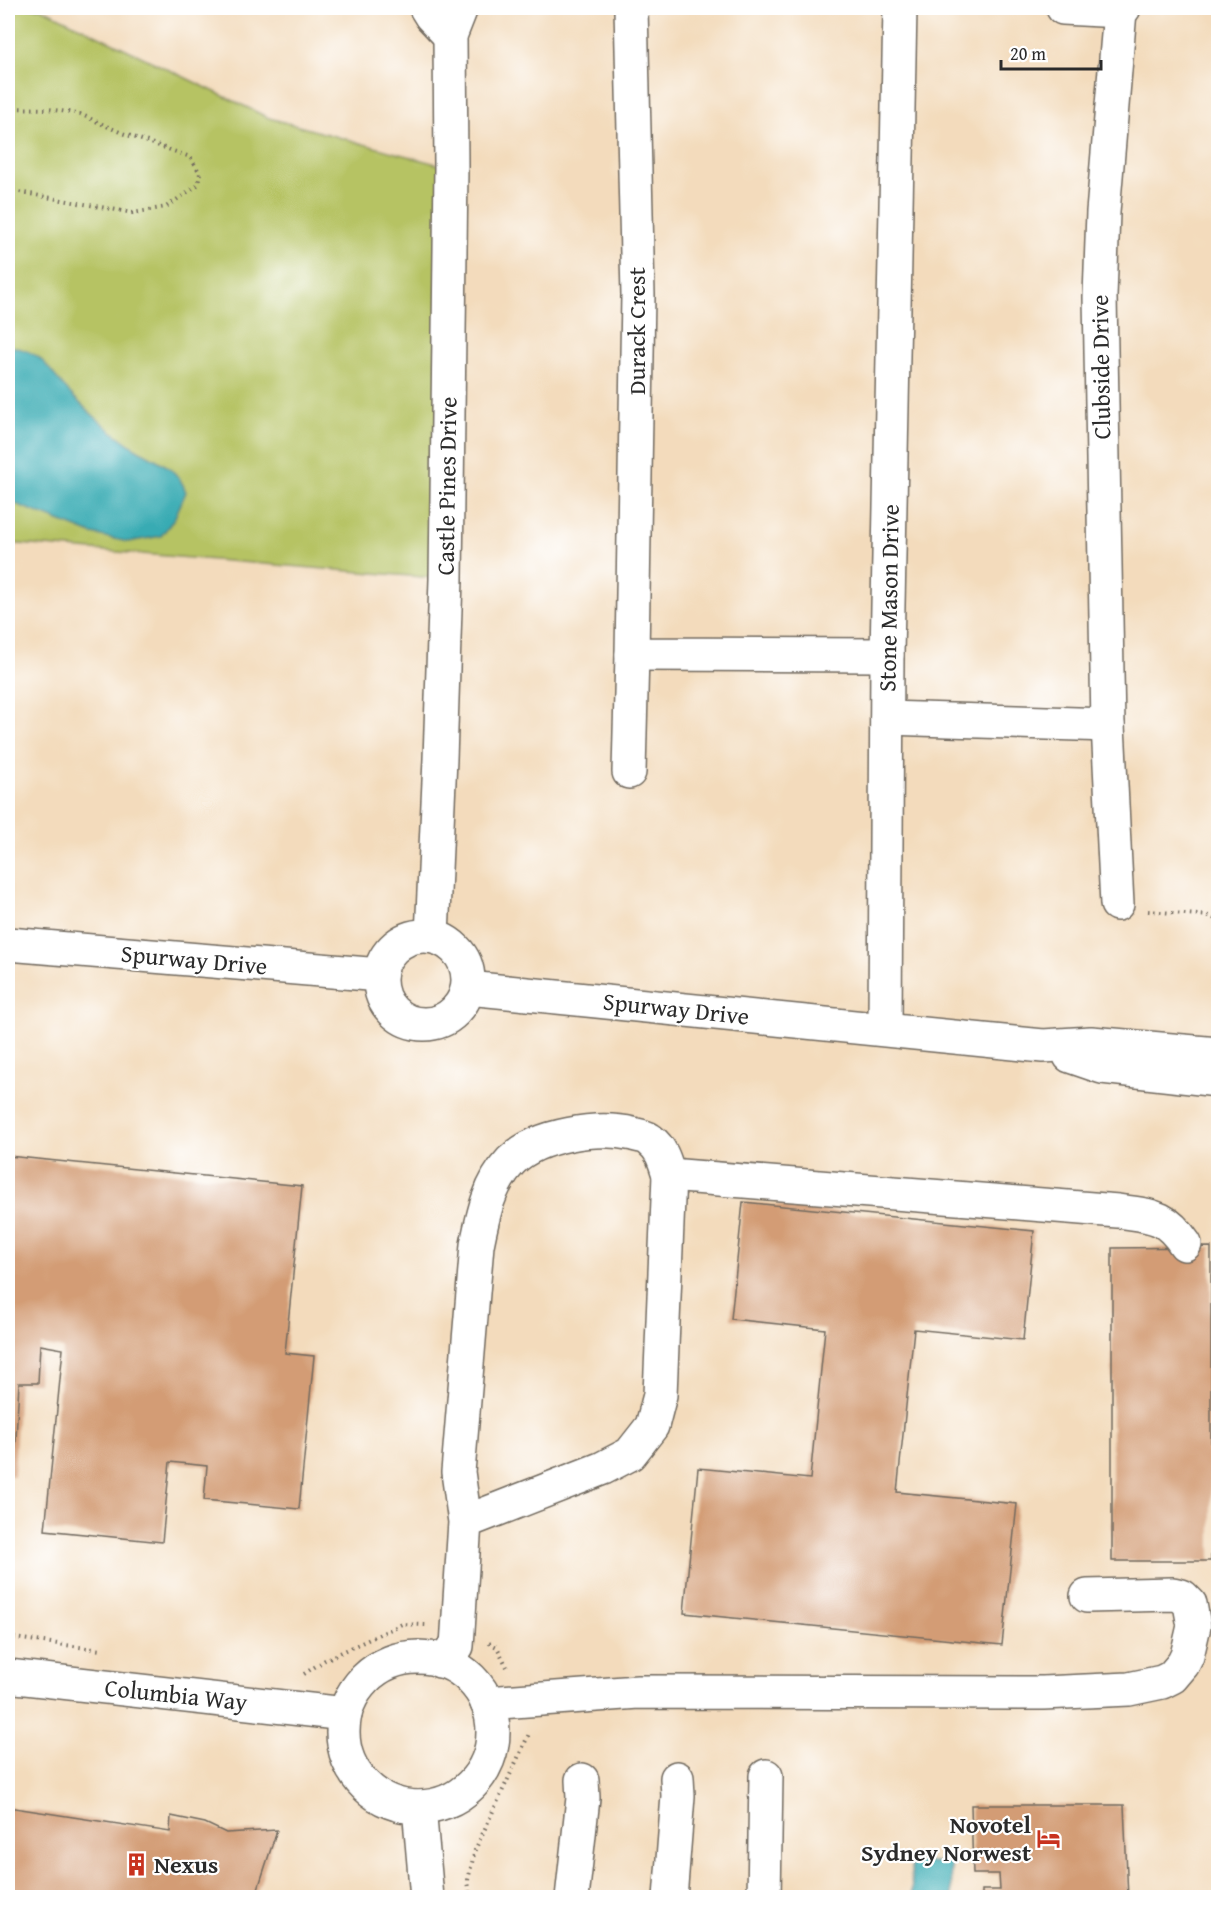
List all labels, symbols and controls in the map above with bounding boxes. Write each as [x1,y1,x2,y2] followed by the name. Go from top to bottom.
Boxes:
[1001,33,1102,71] scale bar
[1010,40,1046,67] text: 20 m
[619,266,654,395] street label: Durack Crest
[1082,294,1119,440] street label: Clubside Drive
[427,396,466,576] street label: Castle Pines Drive
[869,504,908,692] street label: Stone Mason Drive
[119,936,269,983] street label: Spurway Drive
[601,983,751,1034] street label: Spurway Drive
[103,1670,249,1719] street label: Columbia Way
[861,1807,1032,1870] place label: Novotel Sydney Norwest
[1036,1826,1062,1852] hotel icon: Novotel Sydney Norwest
[154,1847,218,1882] place label: Nexus
[123,1852,149,1878] building icon: Nexus

